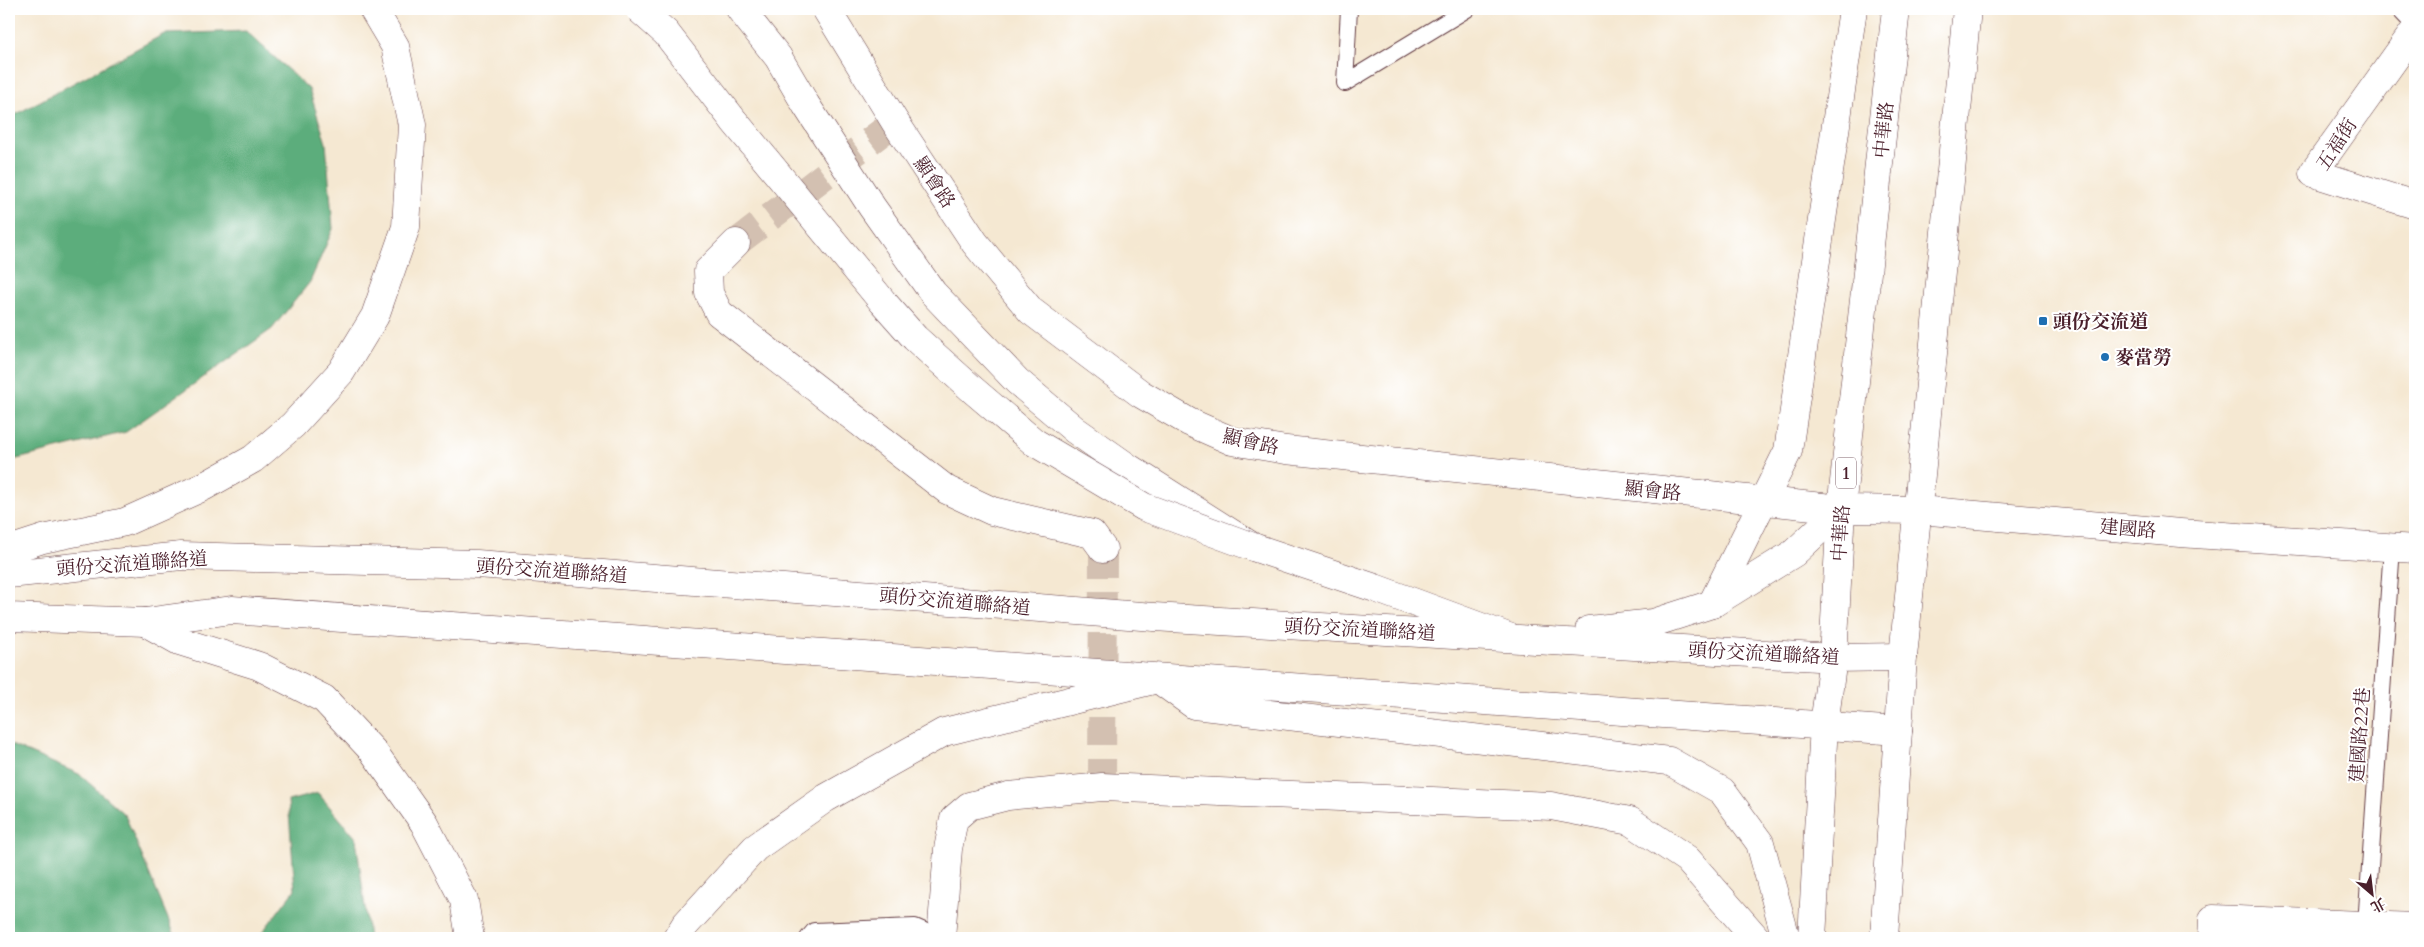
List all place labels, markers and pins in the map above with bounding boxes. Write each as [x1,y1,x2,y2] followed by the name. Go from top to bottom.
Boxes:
[2053,309,2148,335] place label: 頭份交流道
[2037,315,2049,327] marker: 頭份交流道
[2115,345,2172,371] place label: 麥當勞
[2099,351,2111,363] marker: 麥當勞

